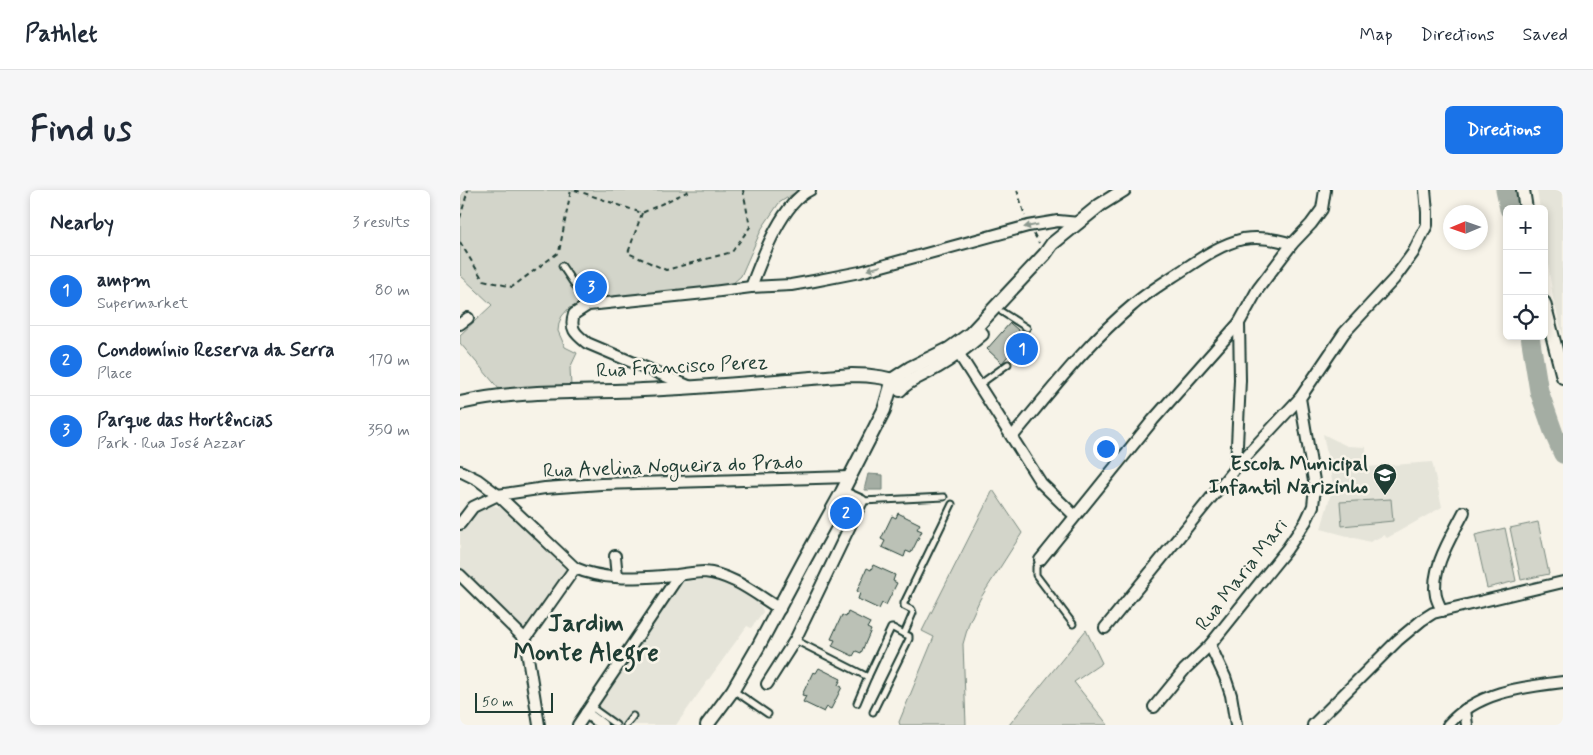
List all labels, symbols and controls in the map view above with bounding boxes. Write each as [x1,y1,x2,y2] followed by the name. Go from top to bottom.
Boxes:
[25,19,97,50] text: Pathlet
[1360,23,1393,47] text: Map
[1421,23,1495,47] text: Directions
[1523,23,1568,47] text: Saved
[1445,106,1563,154] button: Directions
[30,107,132,153] text: Find us
[1443,205,1488,250] north arrow
[1503,205,1548,340] map controls
[1503,205,1548,250] button: +
[50,209,114,237] text: Nearby
[352,212,410,233] text: 3 results
[1023,222,1039,230] one-way arrow
[1503,250,1548,295] button: −
[866,264,881,272] one-way arrow
[97,268,151,293] text: ampm
[575,268,607,306] pin: 3
[62,280,70,301] text: 1
[375,280,410,301] text: 80 m
[97,293,188,314] text: Supermarket
[1503,295,1548,340] button: locate
[1006,330,1038,368] pin: 1
[97,338,335,363] text: Condomínio Reserva da Serra
[596,349,768,385] street label: Rua Francisco Perez
[62,350,70,371] text: 2
[368,350,410,371] text: 170 m
[97,363,132,384] text: Place
[97,408,273,433] text: Parque das Hortências
[62,420,70,441] text: 3
[368,420,410,441] text: 350 m
[97,433,245,454] text: Park · Rua José Azzar
[1093,436,1119,462] your location
[543,449,804,486] street label: Rua Avelina Nogueira do Prado
[1209,451,1368,501] place label: Escola Municipal Infantil Narizinho
[1372,462,1398,496] school or university icon: Escola Municipal Infantil Narizinho
[830,494,862,532] pin: 2
[1190,513,1294,637] street label: Rua Maria Mari
[513,608,659,672] district label: Jardim Monte Alegre
[475,690,552,713] scale bar
[482,693,513,711] text: 50 m

